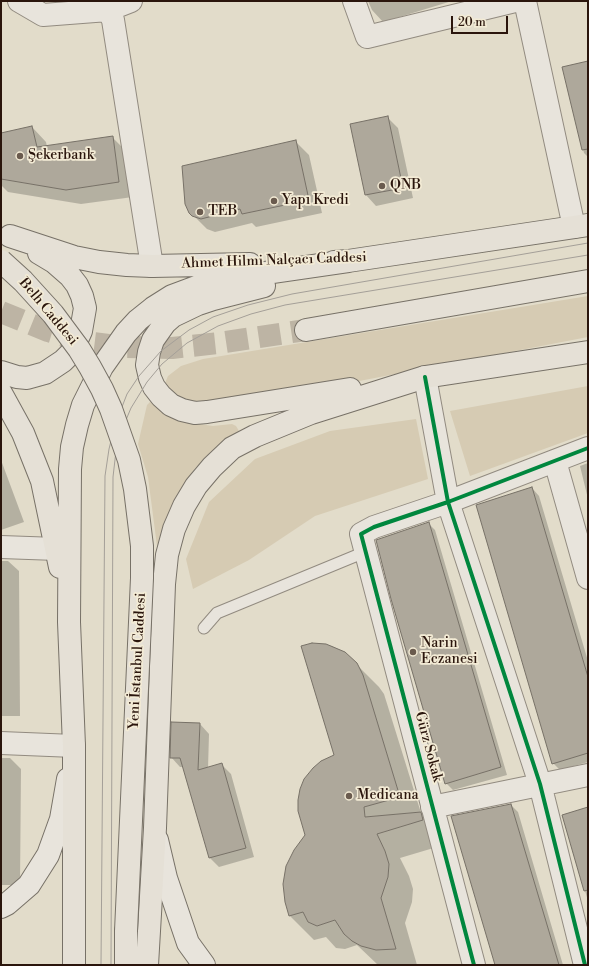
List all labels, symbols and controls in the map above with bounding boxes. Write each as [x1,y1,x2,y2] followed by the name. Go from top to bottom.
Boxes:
[453,8,510,34] scale bar
[458,15,486,30] text: 20 m
[28,148,94,164] place label: Şekerbank
[15,151,25,161] marker: Şekerbank
[390,178,421,194] place label: QNB
[377,181,387,191] marker: QNB
[282,193,349,209] place label: Yapı Kredi
[269,196,279,206] marker: Yapı Kredi
[208,204,237,220] place label: TEB
[195,207,205,217] marker: TEB
[181,249,367,273] street label: Ahmet Hilmi Nalçacı Caddesi
[15,275,81,349] street label: Belh Caddesi
[126,592,150,730] street label: Yeni İstanbul Caddesi
[421,636,478,668] place label: Narin Eczanesi
[408,647,418,657] marker: Narin Eczanesi
[411,710,445,784] street label: Gürz Sokak
[357,788,419,804] place label: Medicana
[344,791,354,801] marker: Medicana

